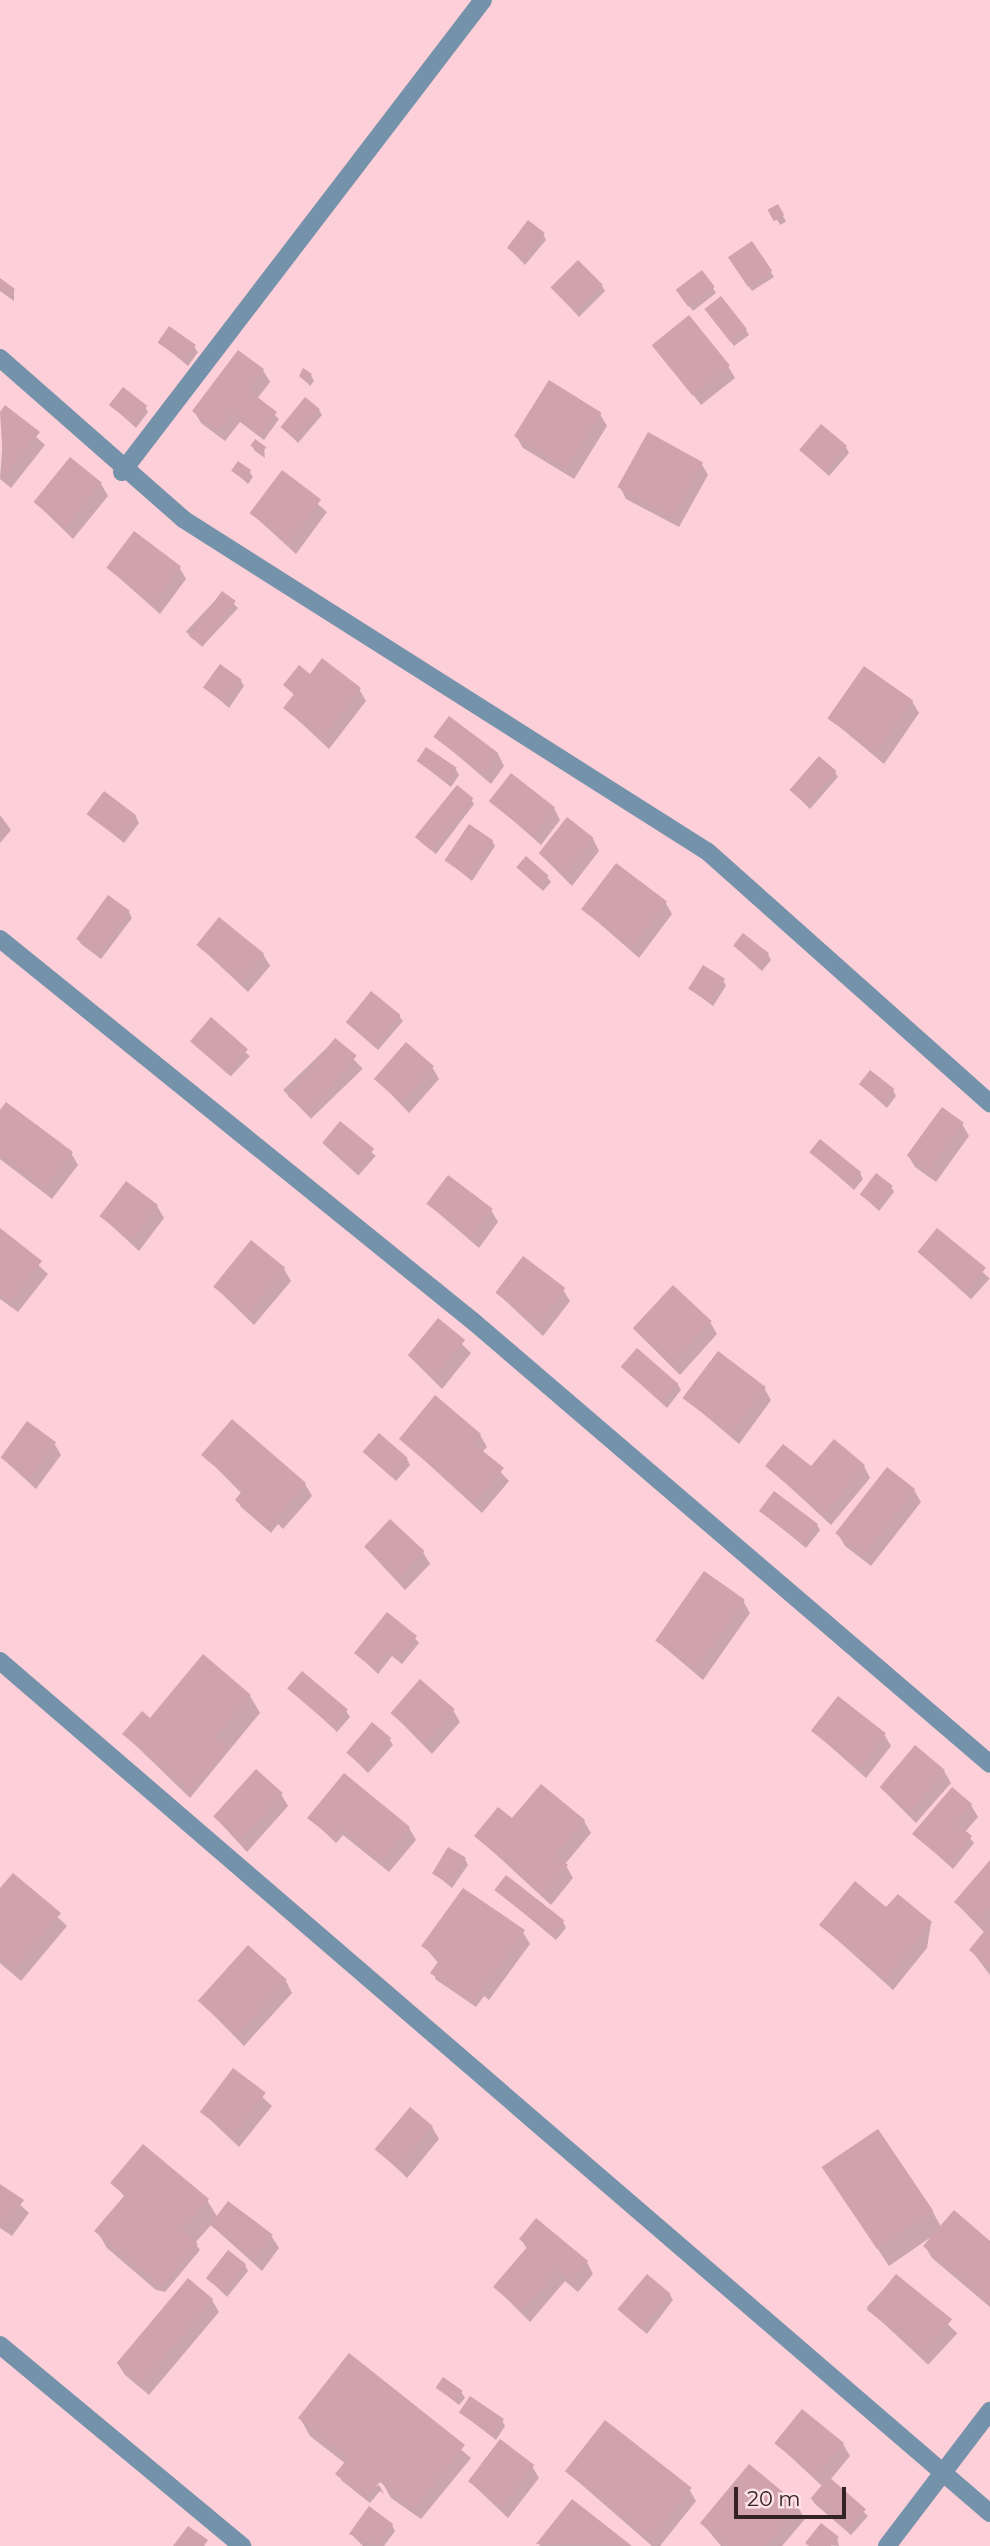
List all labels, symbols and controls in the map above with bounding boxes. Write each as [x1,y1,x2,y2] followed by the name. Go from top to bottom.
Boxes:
[738,2472,850,2516] scale bar
[747,2486,801,2511] text: 20 m

